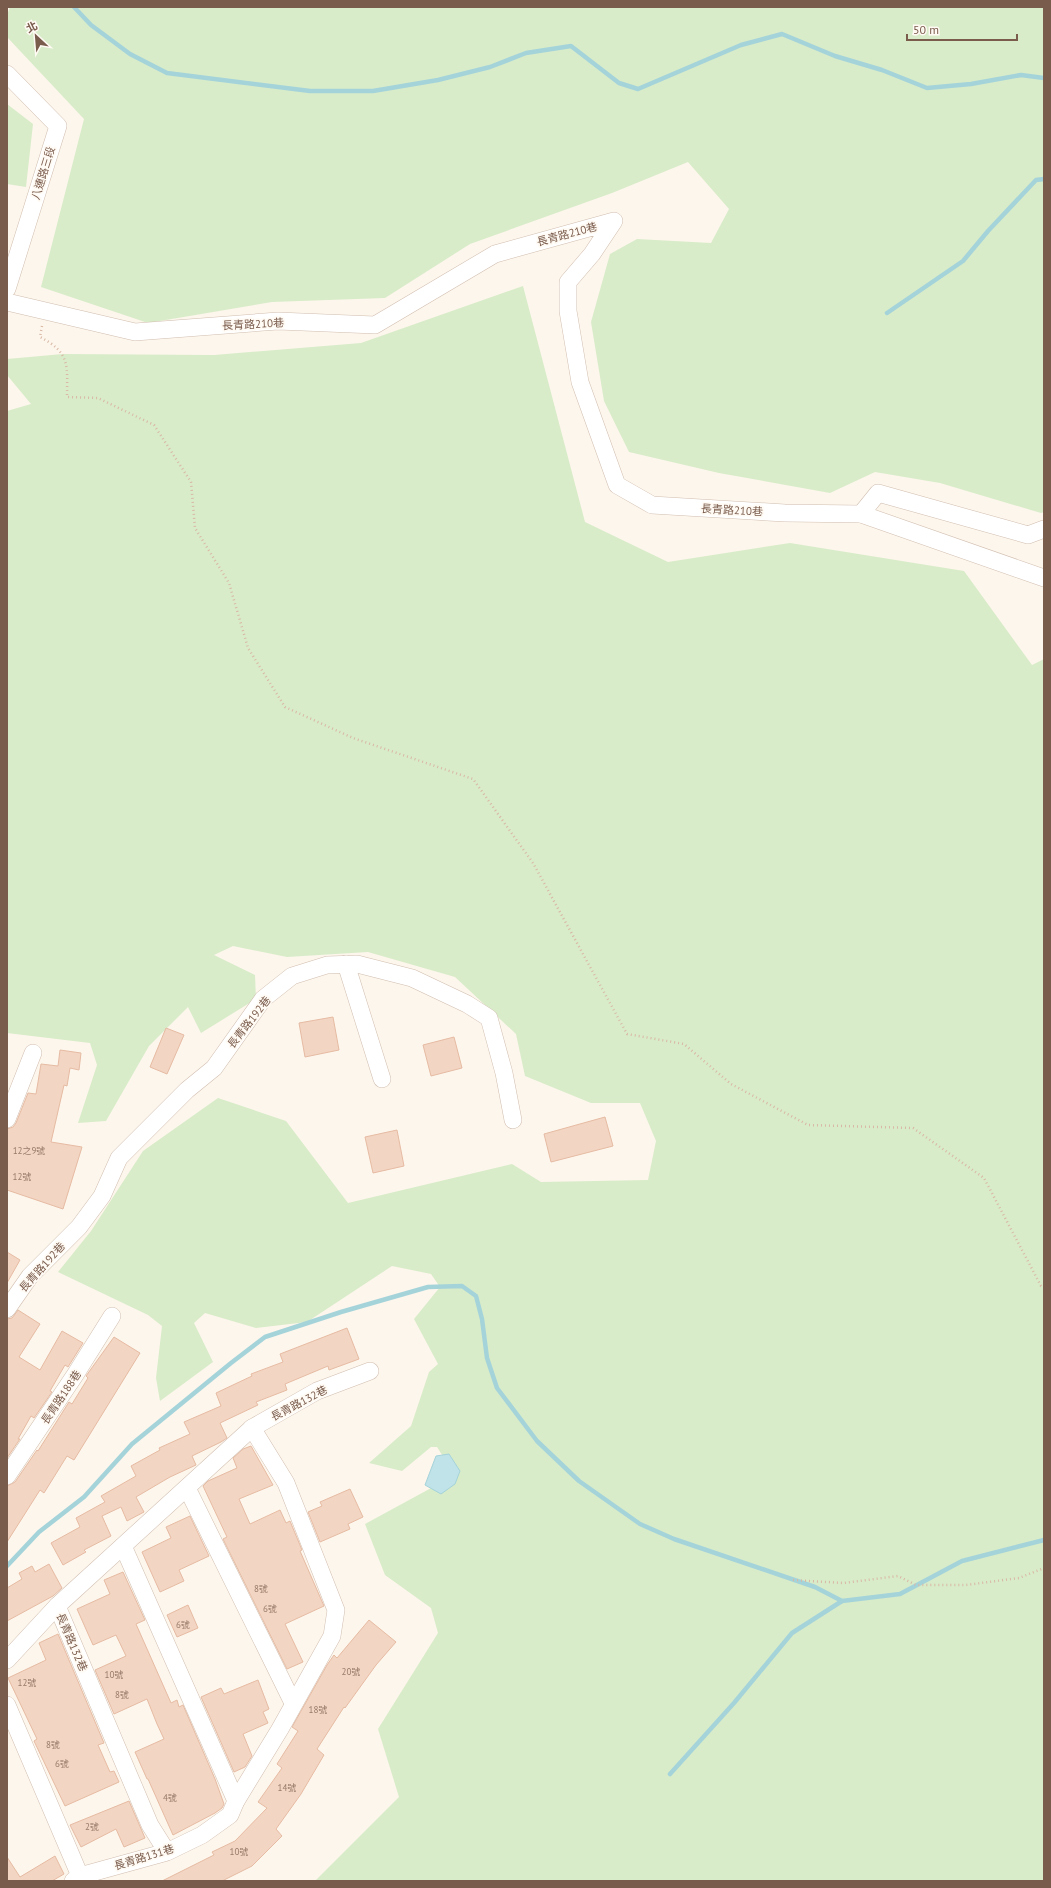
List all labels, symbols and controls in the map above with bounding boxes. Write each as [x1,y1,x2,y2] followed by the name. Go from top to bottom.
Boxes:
[16,16,56,56] north arrow
[907,16,1017,42] scale bar
[24,18,40,36] text: 北
[913,22,939,37] text: 50 m
[28,145,58,201] street label: 八連路三段
[535,219,599,249] street label: 長青路210巷
[222,315,284,333] street label: 長青路210巷
[701,501,763,519] street label: 長青路210巷
[224,993,274,1051] street label: 長青路192巷
[13,1145,45,1156] house number: 12之9號
[13,1171,31,1182] house number: 12號
[16,1239,68,1295] street label: 長青路192巷
[38,1367,84,1427] street label: 長青路188巷
[268,1382,330,1424] street label: 長青路132巷
[254,1583,268,1594] house number: 8號
[263,1603,277,1614] house number: 6號
[53,1611,91,1673] street label: 長青路132巷
[176,1619,190,1630] house number: 6號
[342,1666,360,1677] house number: 20號
[105,1669,123,1680] house number: 10號
[18,1677,36,1688] house number: 12號
[115,1689,129,1700] house number: 8號
[309,1704,327,1715] house number: 18號
[46,1739,60,1750] house number: 8號
[55,1758,69,1769] house number: 6號
[278,1782,296,1793] house number: 14號
[163,1792,177,1803] house number: 4號
[85,1821,99,1832] house number: 2號
[112,1841,176,1873] street label: 長青路131巷
[230,1846,248,1857] house number: 10號

